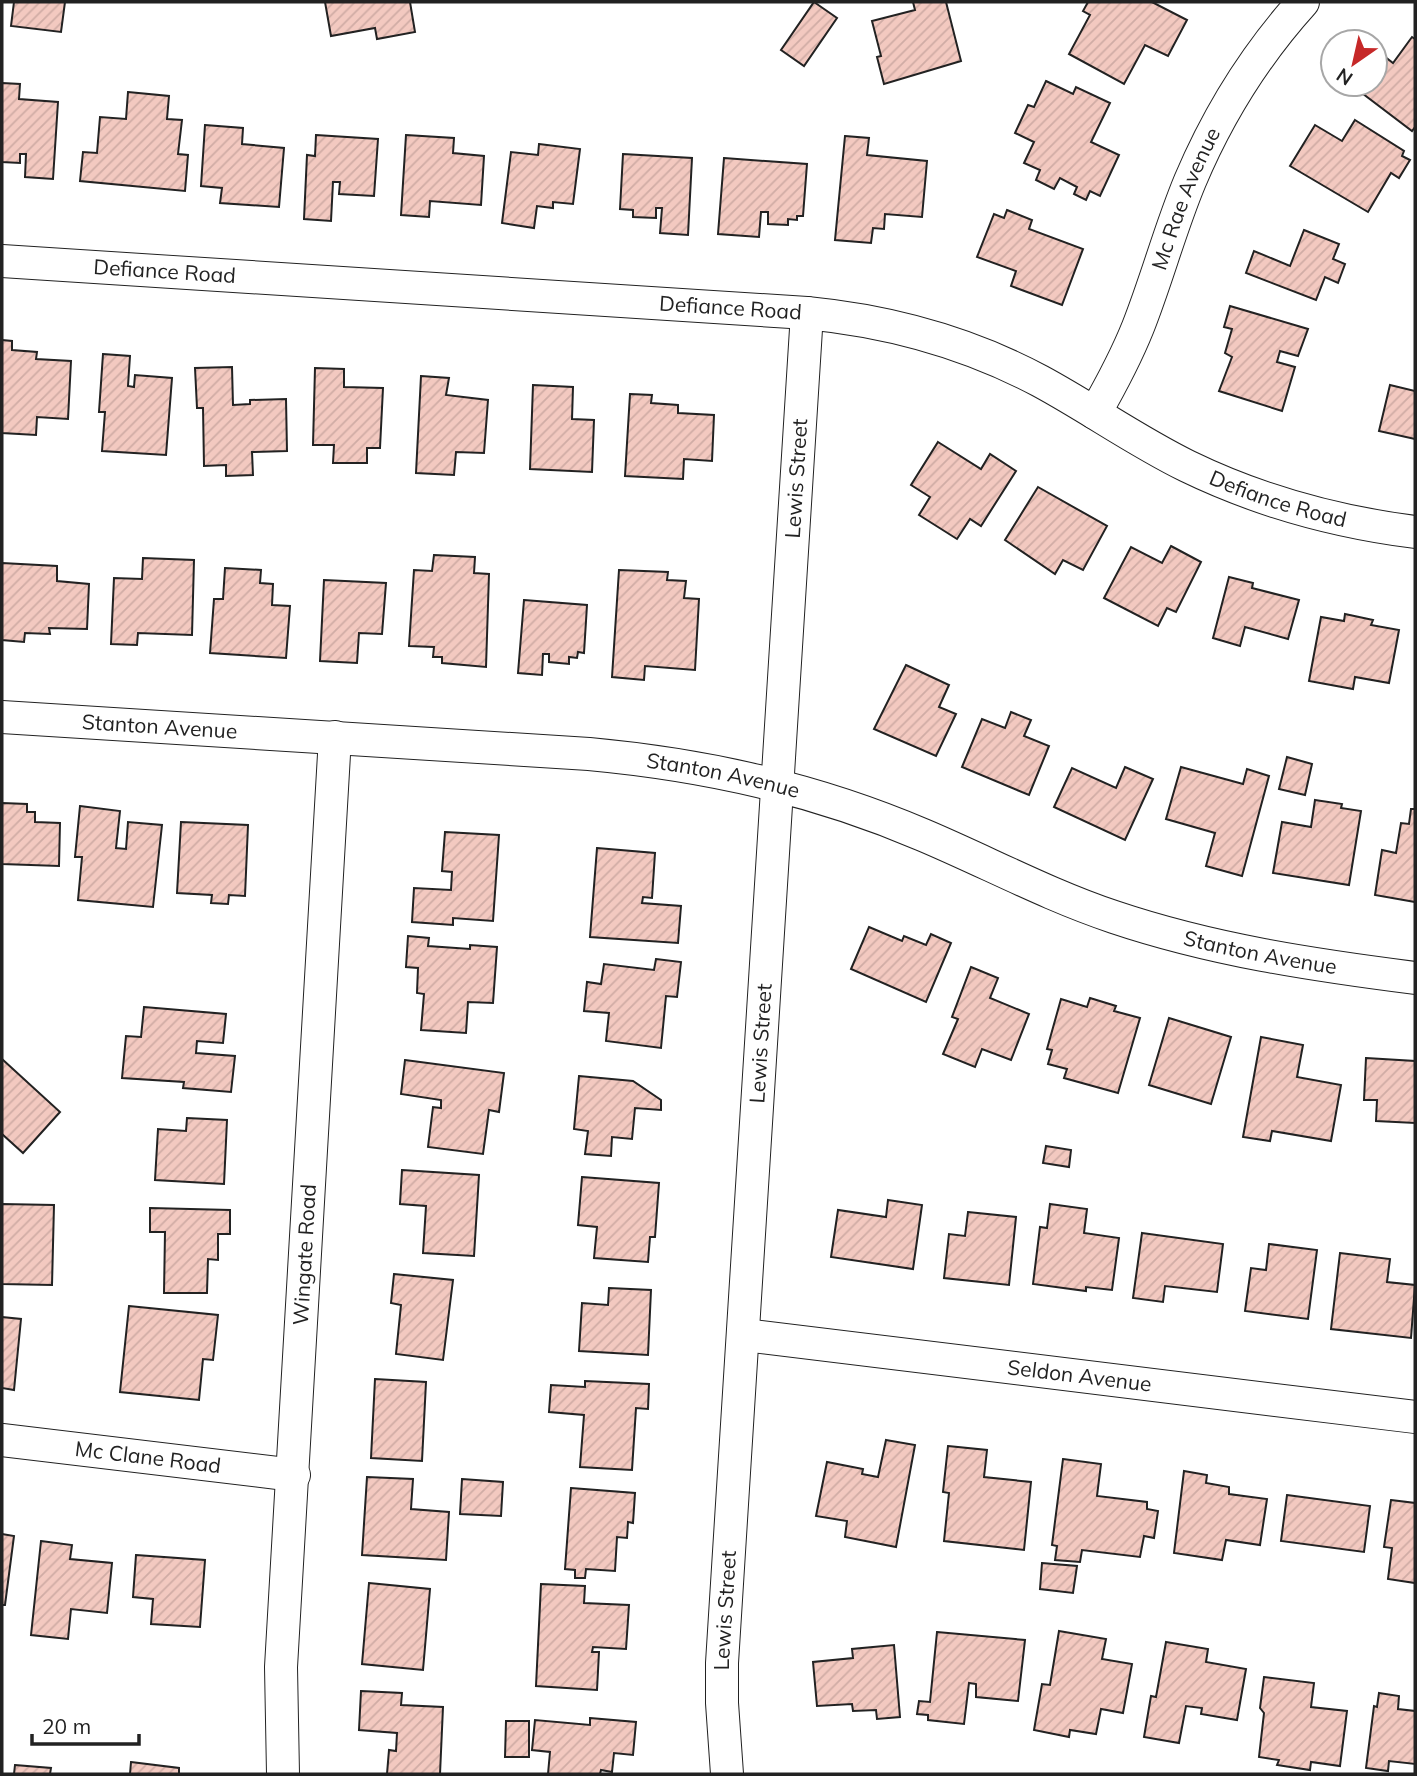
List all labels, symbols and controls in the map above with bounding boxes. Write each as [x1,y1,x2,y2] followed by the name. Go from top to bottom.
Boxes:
[1319,28,1389,98] north arrow
[1332,63,1357,91] text: N
[1145,123,1225,273] street label: Mc Rae Avenue
[93,253,237,288] street label: Defiance Road
[658,289,803,325] street label: Defiance Road
[779,418,812,539] street label: Lewis Street
[1206,464,1349,532] street label: Defiance Road
[81,708,238,744] street label: Stanton Avenue
[645,747,803,803] street label: Stanton Avenue
[1181,924,1339,979] street label: Stanton Avenue
[743,983,777,1104] street label: Lewis Street
[287,1183,321,1326] street label: Wingate Road
[1006,1353,1153,1397] street label: Seldon Avenue
[74,1435,222,1478] street label: Mc Clane Road
[708,1550,741,1670] street label: Lewis Street
[32,1702,138,1746] scale bar
[42,1713,91,1739] text: 20 m

